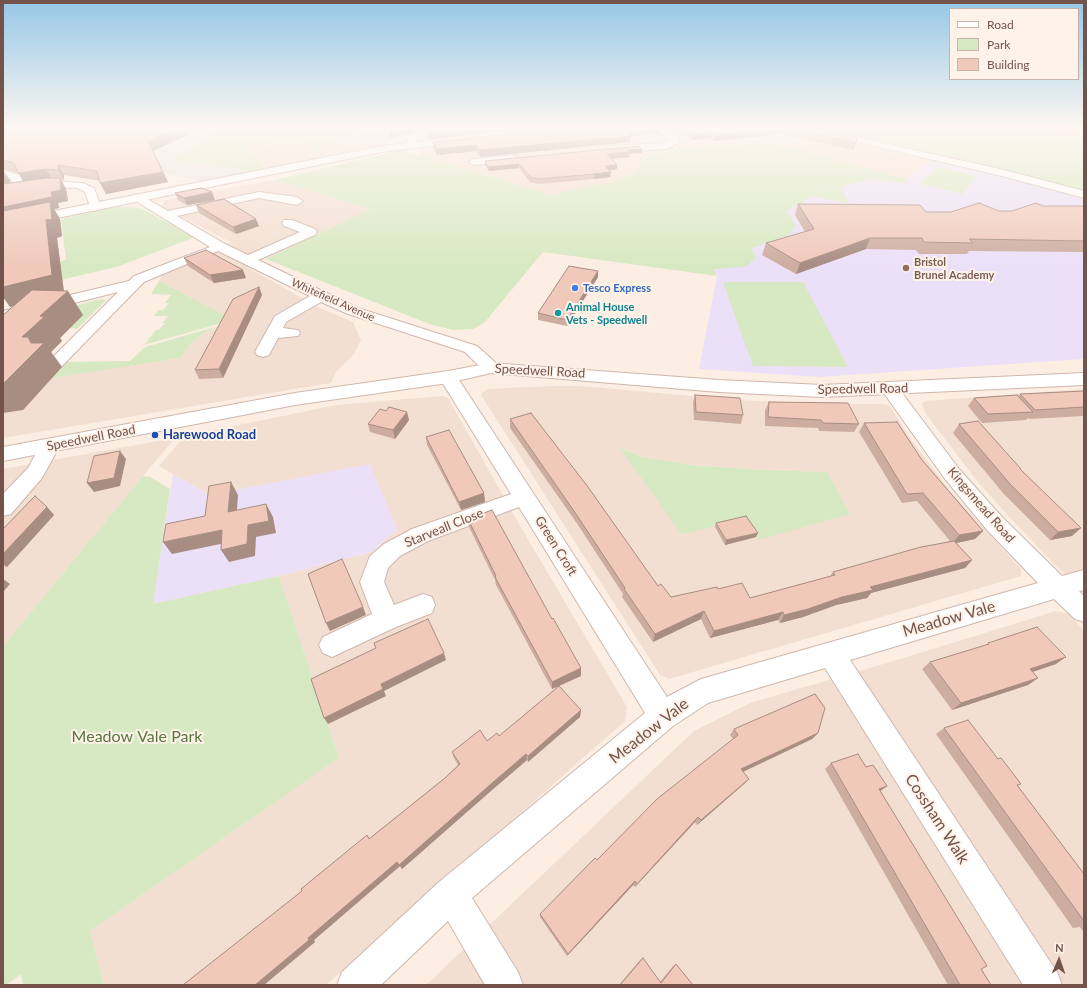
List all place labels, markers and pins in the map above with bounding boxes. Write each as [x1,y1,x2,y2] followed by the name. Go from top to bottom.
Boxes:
[914,255,994,281] place label: Bristol Brunel Academy
[901,263,911,273] marker: Bristol Brunel Academy
[583,281,651,295] place label: Tesco Express
[570,283,580,293] marker: Tesco Express
[566,300,647,326] place label: Animal House Vets - Speedwell
[553,308,563,318] marker: Animal House Vets - Speedwell
[163,427,256,443] place label: Harewood Road
[150,430,160,440] marker: Harewood Road

